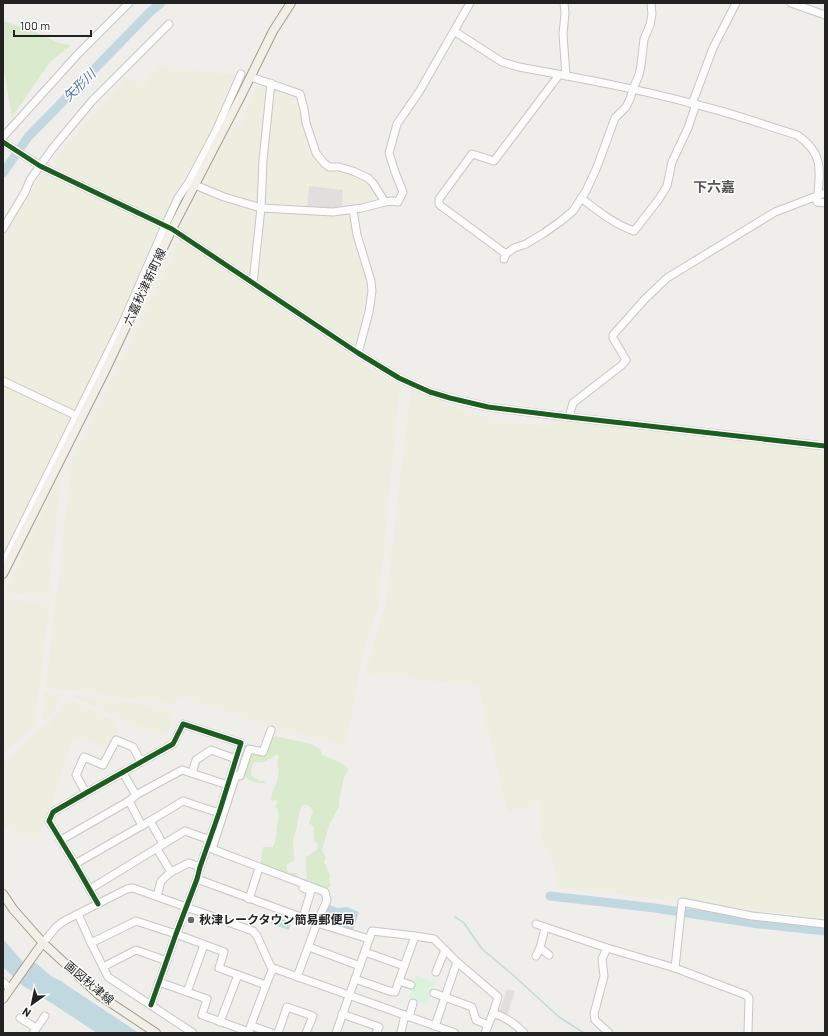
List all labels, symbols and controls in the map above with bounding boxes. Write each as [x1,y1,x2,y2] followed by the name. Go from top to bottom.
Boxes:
[14,12,91,38] scale bar
[20,18,50,32] text: 100 m
[60,64,100,104] water label: 矢形川
[693,178,735,195] district label: 下六嘉
[120,246,168,328] street label: 六嘉秋津新町線
[199,912,355,926] place label: 秋津レークタウン簡易郵便局
[186,915,196,925] marker: 秋津レークタウン簡易郵便局
[62,958,117,1007] street label: 画図秋津線
[12,984,52,1024] north arrow
[20,1005,33,1020] text: N

